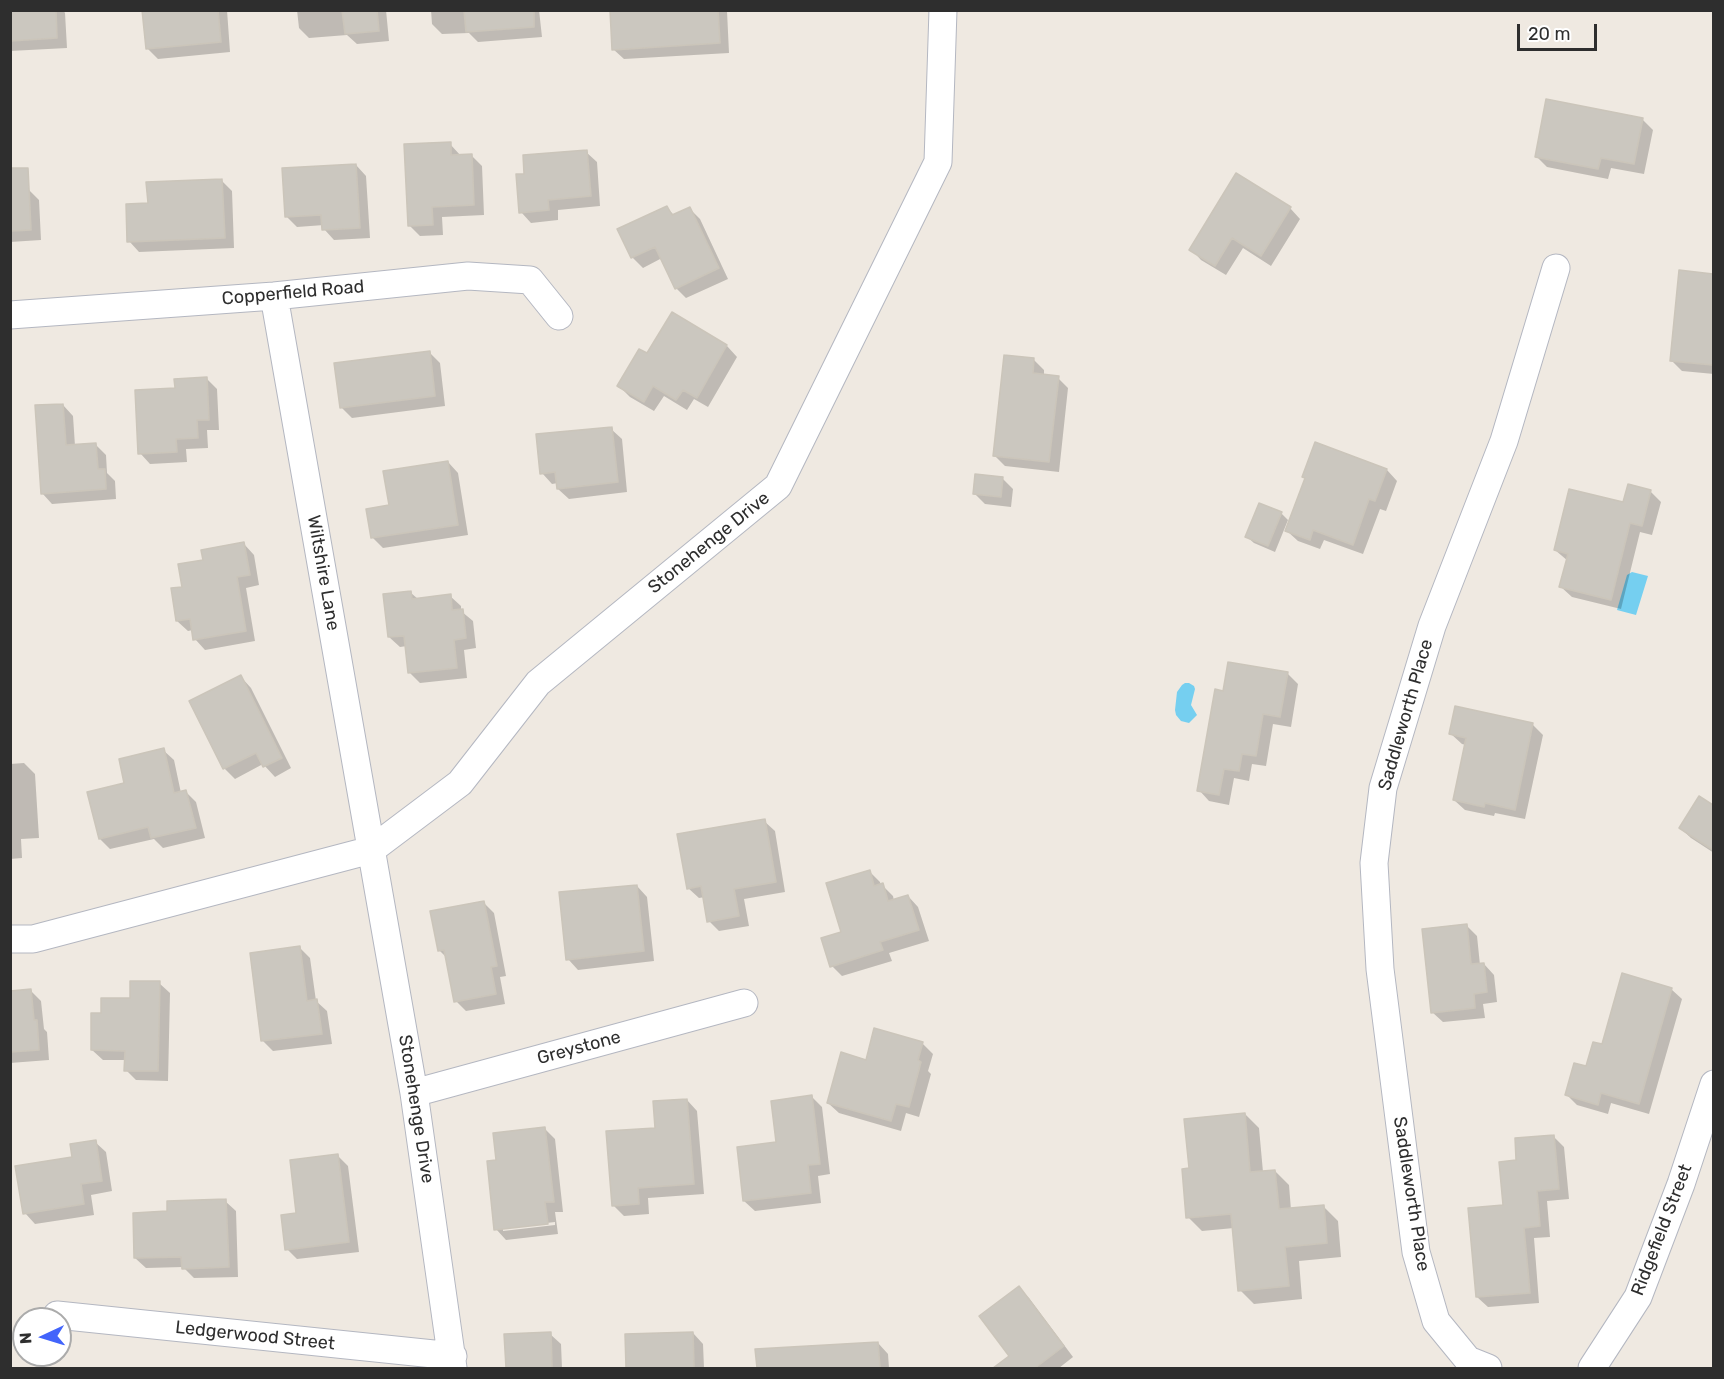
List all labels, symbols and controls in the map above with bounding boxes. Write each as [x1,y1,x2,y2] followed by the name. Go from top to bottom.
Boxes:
[1520,12,1600,50] scale bar
[1528,23,1570,45] text: 20 m
[221,276,365,310] street label: Copperfield Road
[644,487,774,599] street label: Stonehenge Drive
[302,514,344,632] street label: Wiltshire Lane
[1374,637,1438,793] street label: Saddleworth Place
[535,1026,623,1070] street label: Greystone
[394,1033,438,1185] street label: Stonehenge Drive
[1388,1115,1434,1273] street label: Saddleworth Place
[1627,1161,1697,1299] street label: Ridgefield Street
[12,1307,72,1367] north arrow
[174,1317,336,1355] street label: Ledgerwood Street
[16,1332,35,1345] text: N

